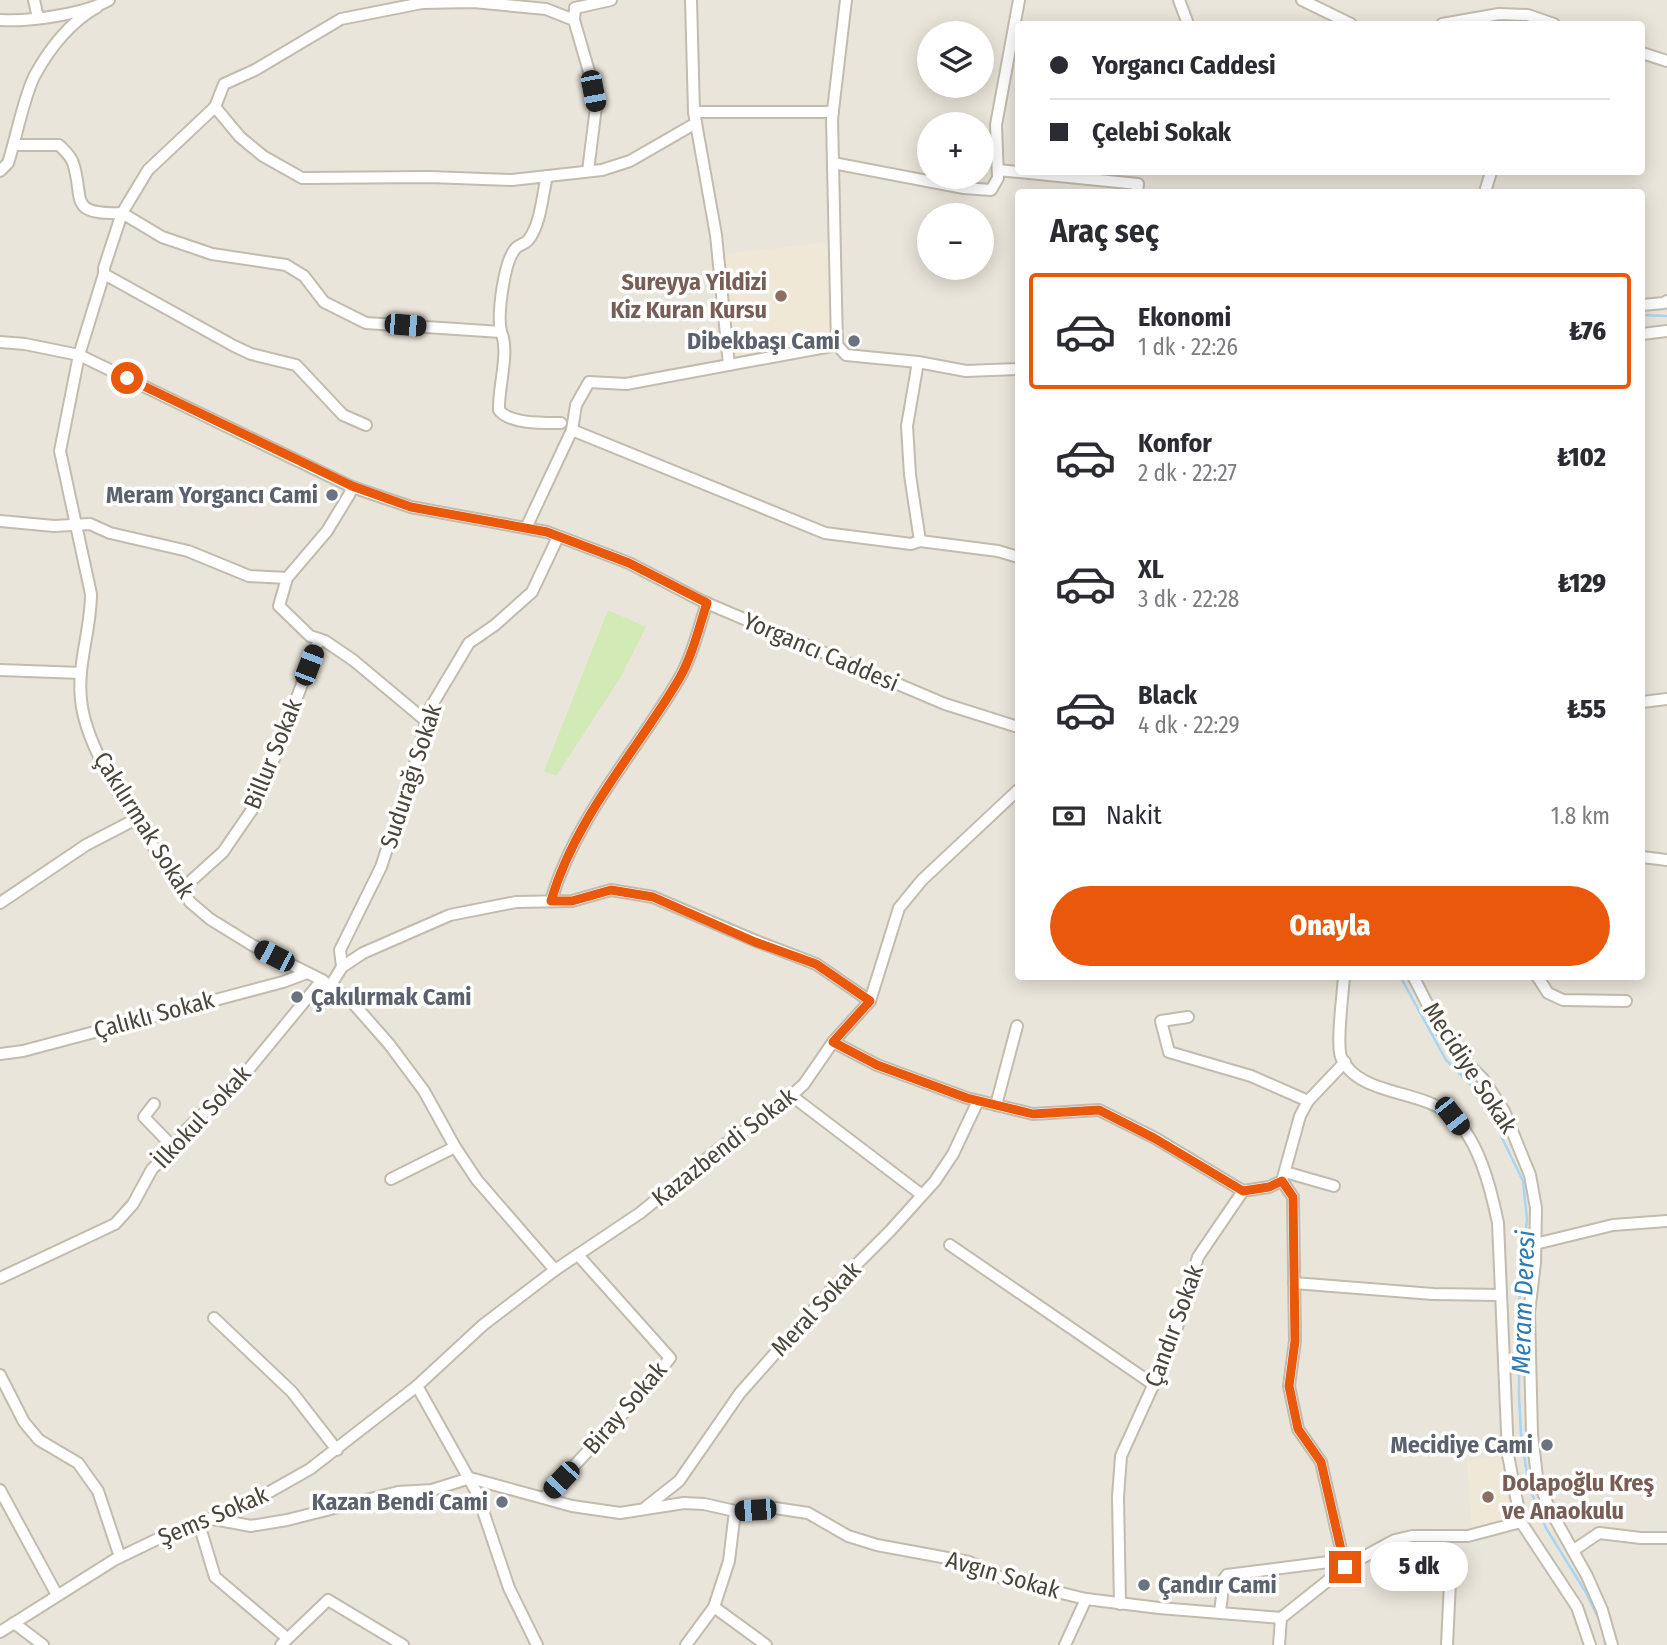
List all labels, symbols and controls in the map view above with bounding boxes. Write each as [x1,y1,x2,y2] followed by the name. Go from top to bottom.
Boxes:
[917,21,994,280] map controls
[917,21,994,98] button: layers
[1092,50,1276,81] text: Yorgancı Caddesi
[579,68,608,114] car
[917,112,994,189] button: +
[1092,117,1231,148] text: Çelebi Sokak
[917,203,994,280] button: −
[1050,212,1159,250] text: Araç seç
[611,268,767,324] place label: Sureyya Yildizi Kiz Kuran Kursu
[773,288,789,304] marker: Sureyya Yildizi Kiz Kuran Kursu
[1054,300,1117,363] icon: car
[1138,302,1231,333] text: Ekonomi
[384,313,427,337] car
[1569,316,1606,347] text: ₺76
[687,327,840,355] place label: Dibekbaşı Cami
[846,333,862,349] marker: Dibekbaşı Cami
[1138,333,1238,361] text: 1 dk · 22:26
[111,362,143,394] route start
[1054,426,1117,489] icon: car
[1138,428,1212,459] text: Konfor
[1557,442,1606,473] text: ₺102
[1138,459,1237,487] text: 2 dk · 22:27
[106,481,318,509] place label: Meram Yorgancı Cami
[324,487,340,503] marker: Meram Yorgancı Cami
[1054,552,1117,615] icon: car
[1138,554,1164,585] text: XL
[1557,568,1606,599] text: ₺129
[1138,585,1239,613] text: 3 dk · 22:28
[739,607,903,697] street label: Yorgancı Caddesi
[292,642,327,688] car
[1054,678,1117,741] icon: car
[1138,680,1197,711] text: Black
[238,694,308,813] street label: Billur Sokak
[1567,694,1606,725] text: ₺55
[374,699,448,852] street label: Sudurağı Sokak
[1138,711,1240,739] text: 4 dk · 22:29
[88,747,201,904] street label: Çakılırmak Sokak
[1050,797,1088,835] icon: cash
[1106,800,1162,831] text: Nakit
[1551,802,1610,830] text: 1.8 km
[1050,886,1610,966] button: Onayla
[251,937,298,975] car
[311,983,472,1012] place label: Çakılırmak Cami
[91,985,218,1044] street label: Çalıklı Sokak
[289,989,305,1005] marker: Çakılırmak Cami
[1417,997,1523,1139] street label: Mecidiye Sokak
[147,1059,257,1174] street label: İlkokul Sokak
[646,1082,802,1212] street label: Kazazbendi Sokak
[1431,1093,1474,1139] car
[1505,1229,1542,1375] water label: Meram Deresi
[765,1256,867,1362] street label: Meral Sokak
[1139,1261,1209,1391] street label: Çandır Sokak
[577,1356,673,1460] street label: Biray Sokak
[1390,1431,1533,1459] place label: Mecidiye Cami
[1539,1437,1555,1453] marker: Mecidiye Cami
[539,1457,584,1503] car
[1501,1469,1654,1525] place label: Dolapoğlu Kreş ve Anaokulu
[154,1480,273,1552] street label: Şems Sokak
[312,1488,488,1516] place label: Kazan Bendi Cami
[1480,1489,1496,1505] marker: Dolapoğlu Kreş ve Anaokulu
[494,1494,510,1510] marker: Kazan Bendi Cami
[734,1498,777,1522] car
[1370,1542,1468,1592] callout: 5 dk
[943,1545,1064,1605] street label: Avgın Sokak
[1329,1551,1361,1583] route end
[1399,1552,1439,1580] text: 5 dk
[1158,1571,1277,1600] place label: Çandır Cami
[1136,1577,1152,1593] marker: Çandır Cami

